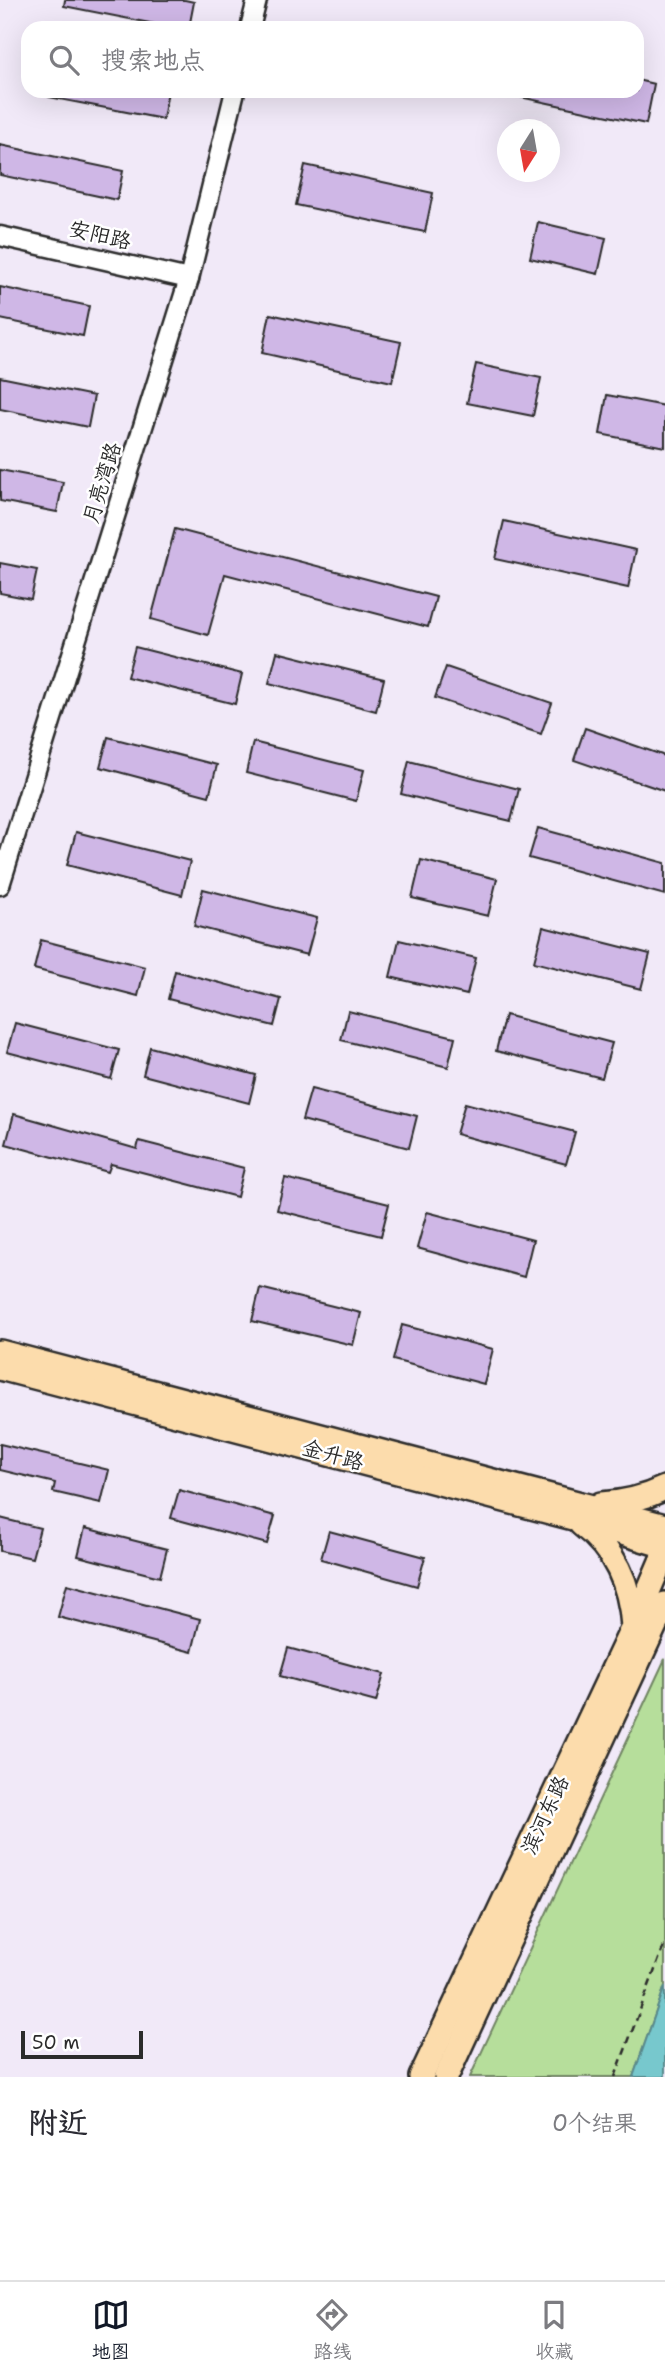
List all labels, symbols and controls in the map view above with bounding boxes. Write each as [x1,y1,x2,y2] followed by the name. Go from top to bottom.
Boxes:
[21,21,644,98] search box
[45,41,83,79] icon: search
[101,42,205,77] text: 搜索地点
[497,119,560,182] north arrow
[66,214,134,256] street label: 安阳路
[76,439,128,527] street label: 月亮湾路
[299,1433,367,1477] street label: 金升路
[515,1771,575,1859] street label: 滨河东路
[21,2028,144,2060] scale bar
[32,2030,80,2055] text: 50 m
[28,2102,88,2143] text: 附近
[552,2108,637,2138] text: 0个结果
[92,2296,130,2364] tab: 地图
[313,2296,351,2364] tab: 路线
[535,2296,573,2364] tab: 收藏

